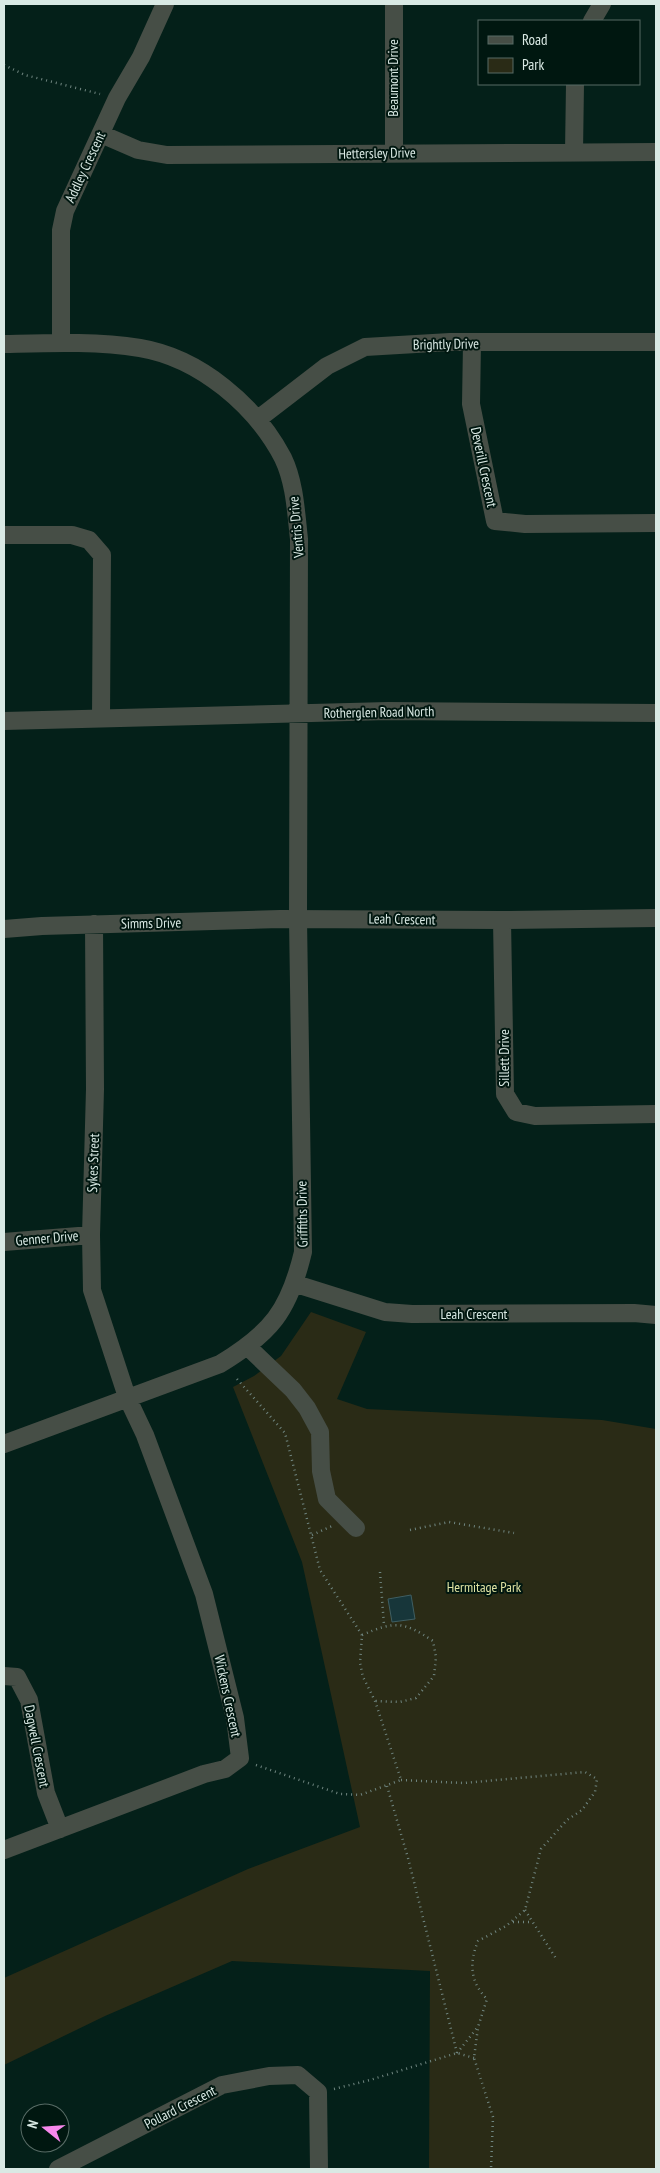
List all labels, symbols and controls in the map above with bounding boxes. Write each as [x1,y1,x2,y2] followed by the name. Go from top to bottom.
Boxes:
[478,20,640,85] legend
[522,30,548,49] text: Road
[384,39,402,117] street label: Beaumont Drive
[522,55,544,74] text: Park
[61,128,109,205] street label: Addley Crescent
[338,143,416,163] street label: Hettersley Drive
[413,334,479,354] street label: Brightly Drive
[467,425,501,509] street label: Deverill Crescent
[284,495,308,559] street label: Ventris Drive
[324,702,434,722] street label: Rotherglen Road North
[368,909,436,929] street label: Leah Crescent
[121,913,182,933] street label: Simms Drive
[495,1029,513,1087] street label: Sillett Drive
[83,1133,103,1193] street label: Sykes Street
[292,1180,312,1247] street label: Griffiths Drive
[15,1226,79,1250] street label: Genner Drive
[441,1305,508,1323] street label: Leah Crescent
[447,1578,522,1596] park label: Hermitage Park
[211,1653,246,1739] street label: Wickens Crescent
[20,1703,54,1789] street label: Dagwell Crescent
[141,2081,219,2133] street label: Pollard Crescent
[20,2103,70,2153] north arrow
[23,2118,42,2130] text: N

